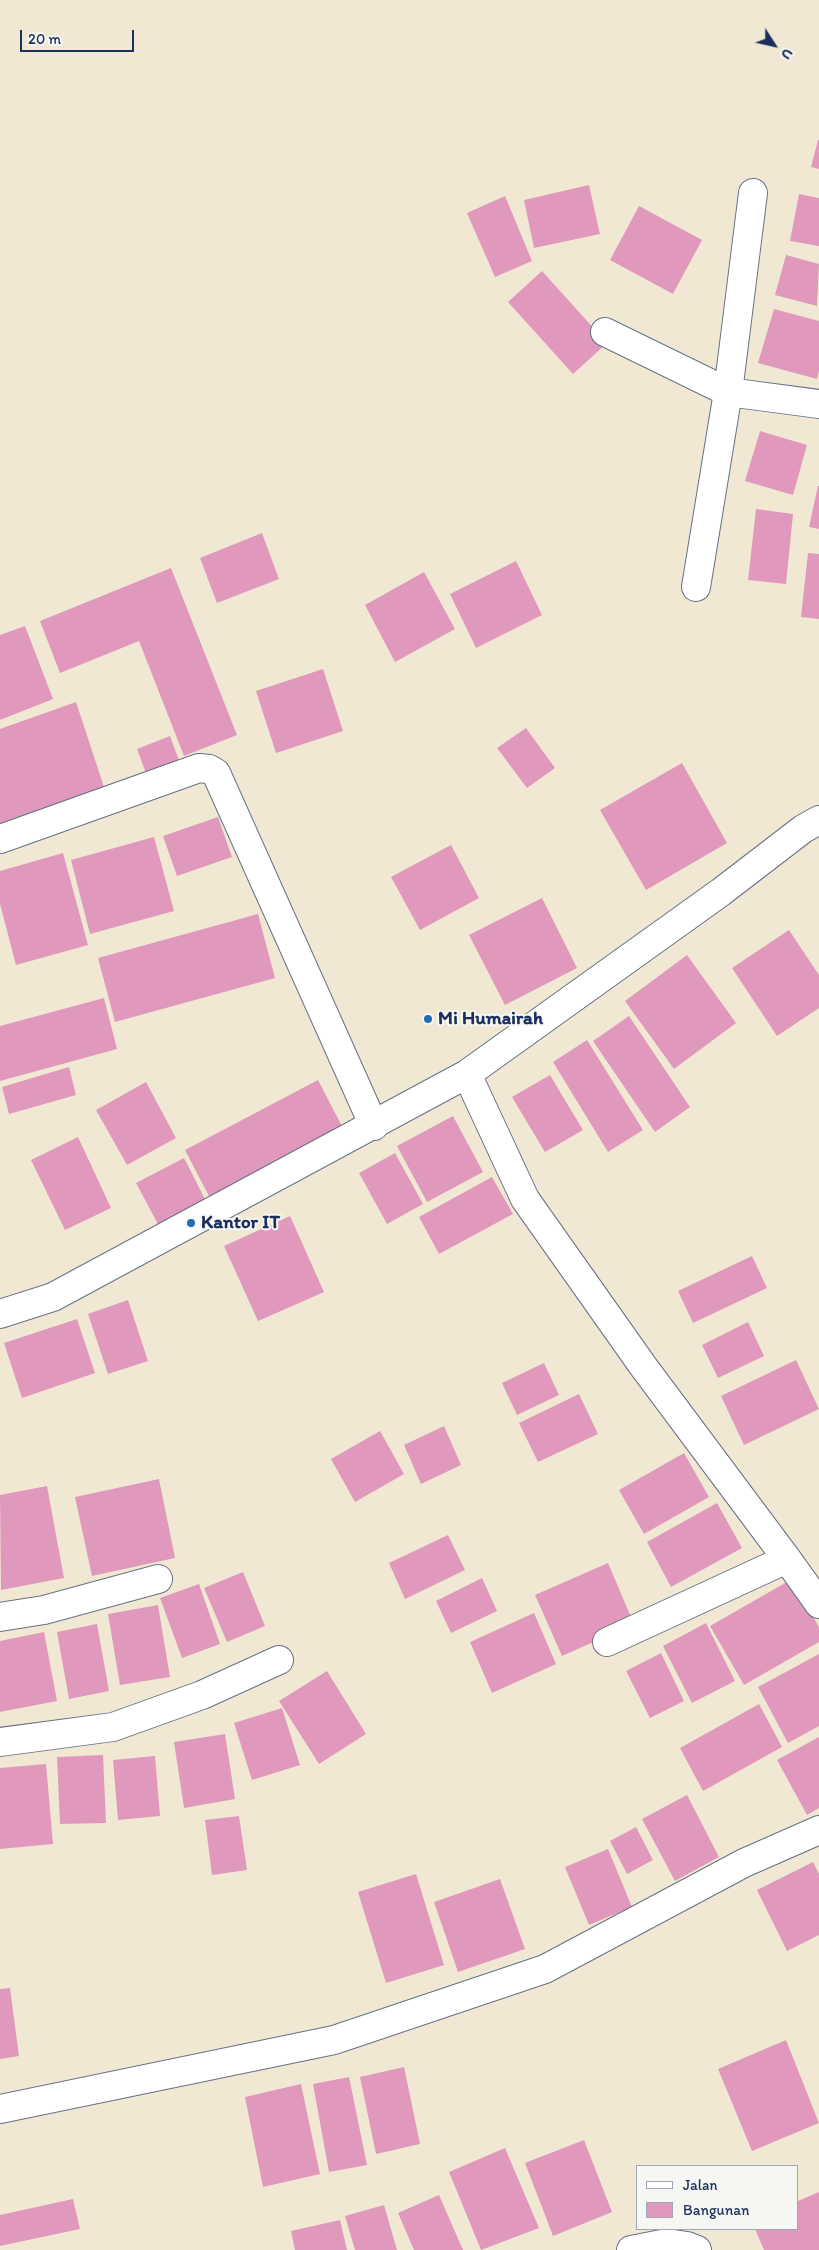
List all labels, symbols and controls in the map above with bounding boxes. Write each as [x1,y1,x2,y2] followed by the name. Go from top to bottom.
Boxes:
[22,20,136,52] scale bar
[749,20,799,70] north arrow
[28,30,61,48] text: 20 m
[777,45,796,63] text: U
[438,1008,543,1030] place label: Mi Humairah
[422,1013,434,1025] marker: Mi Humairah
[201,1212,280,1234] place label: Kantor IT
[185,1217,197,1229] marker: Kantor IT
[636,2165,799,2230] legend
[683,2176,717,2194] text: Jalan
[683,2201,750,2219] text: Bangunan

